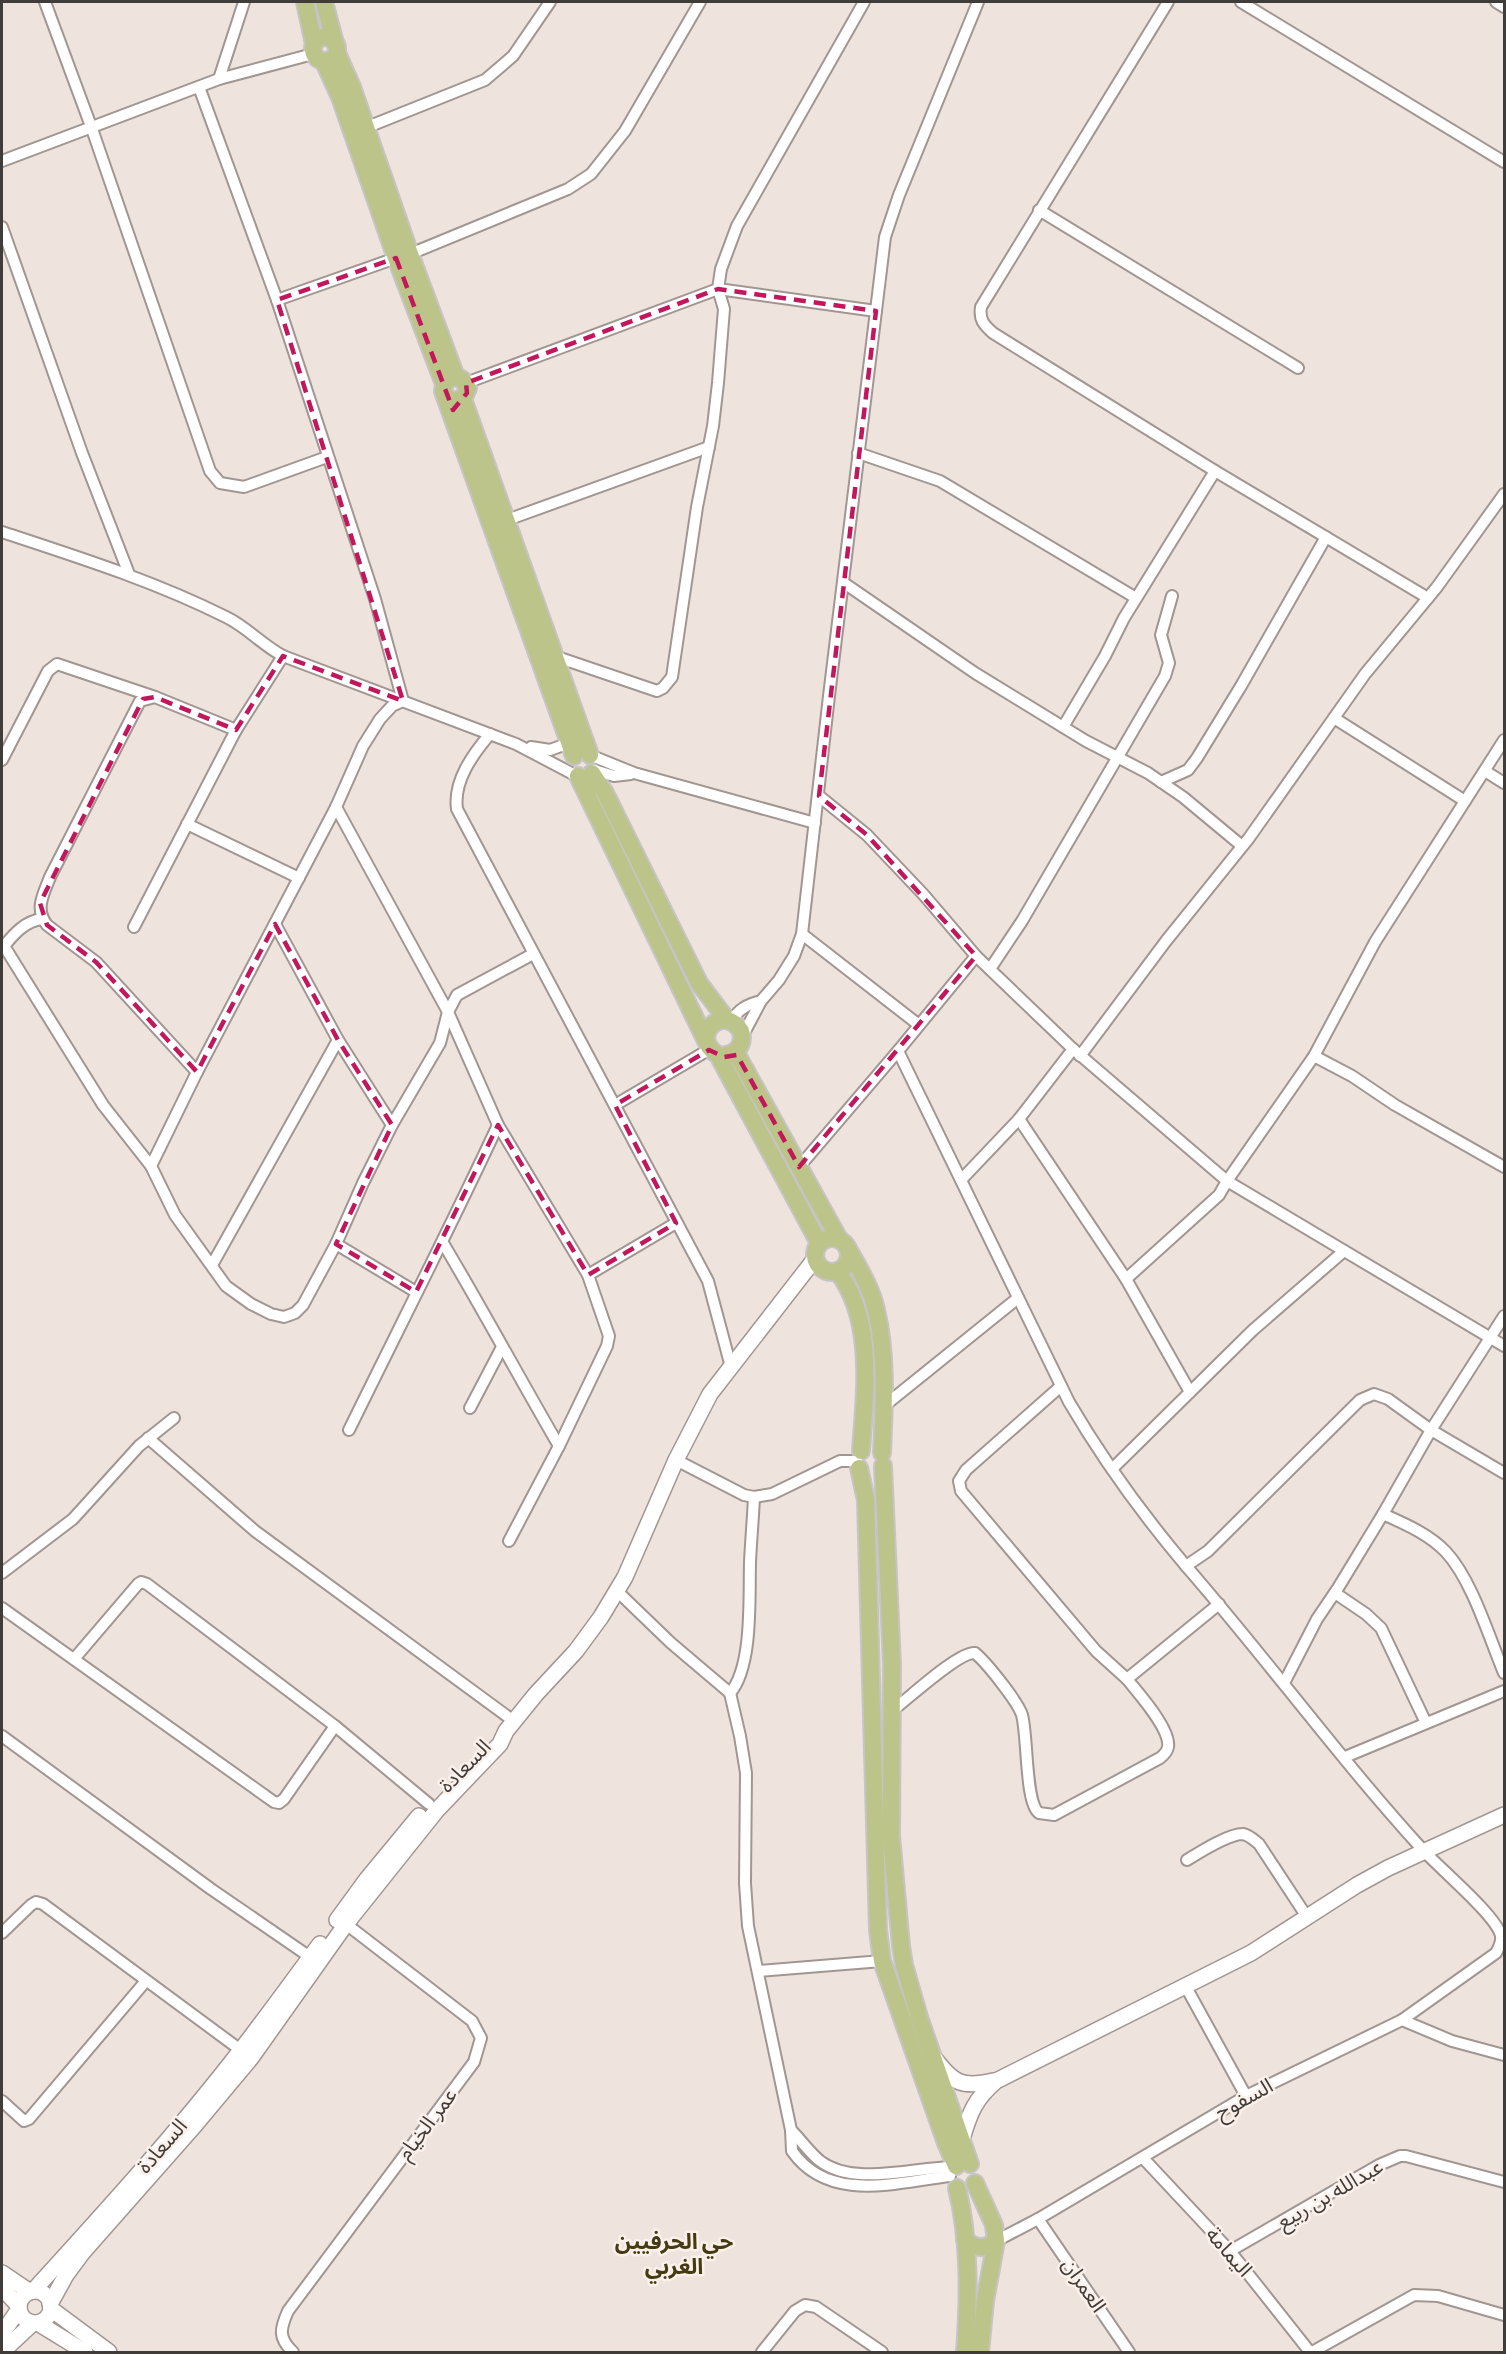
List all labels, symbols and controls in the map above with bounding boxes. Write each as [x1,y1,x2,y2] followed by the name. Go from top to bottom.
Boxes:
[433,1734,496,1797] street label: السعادة
[1211,2073,1278,2127] street label: السفوح
[391,2083,465,2167] street label: عمر الخيام
[131,2113,192,2178] street label: السعادة
[1272,2153,1389,2237] street label: عبدالله بن ربيع
[1201,2222,1258,2282] street label: اليمامة
[615,2228,733,2284] district label: حي الحرفيين الغربي
[1057,2253,1112,2317] street label: العمران

